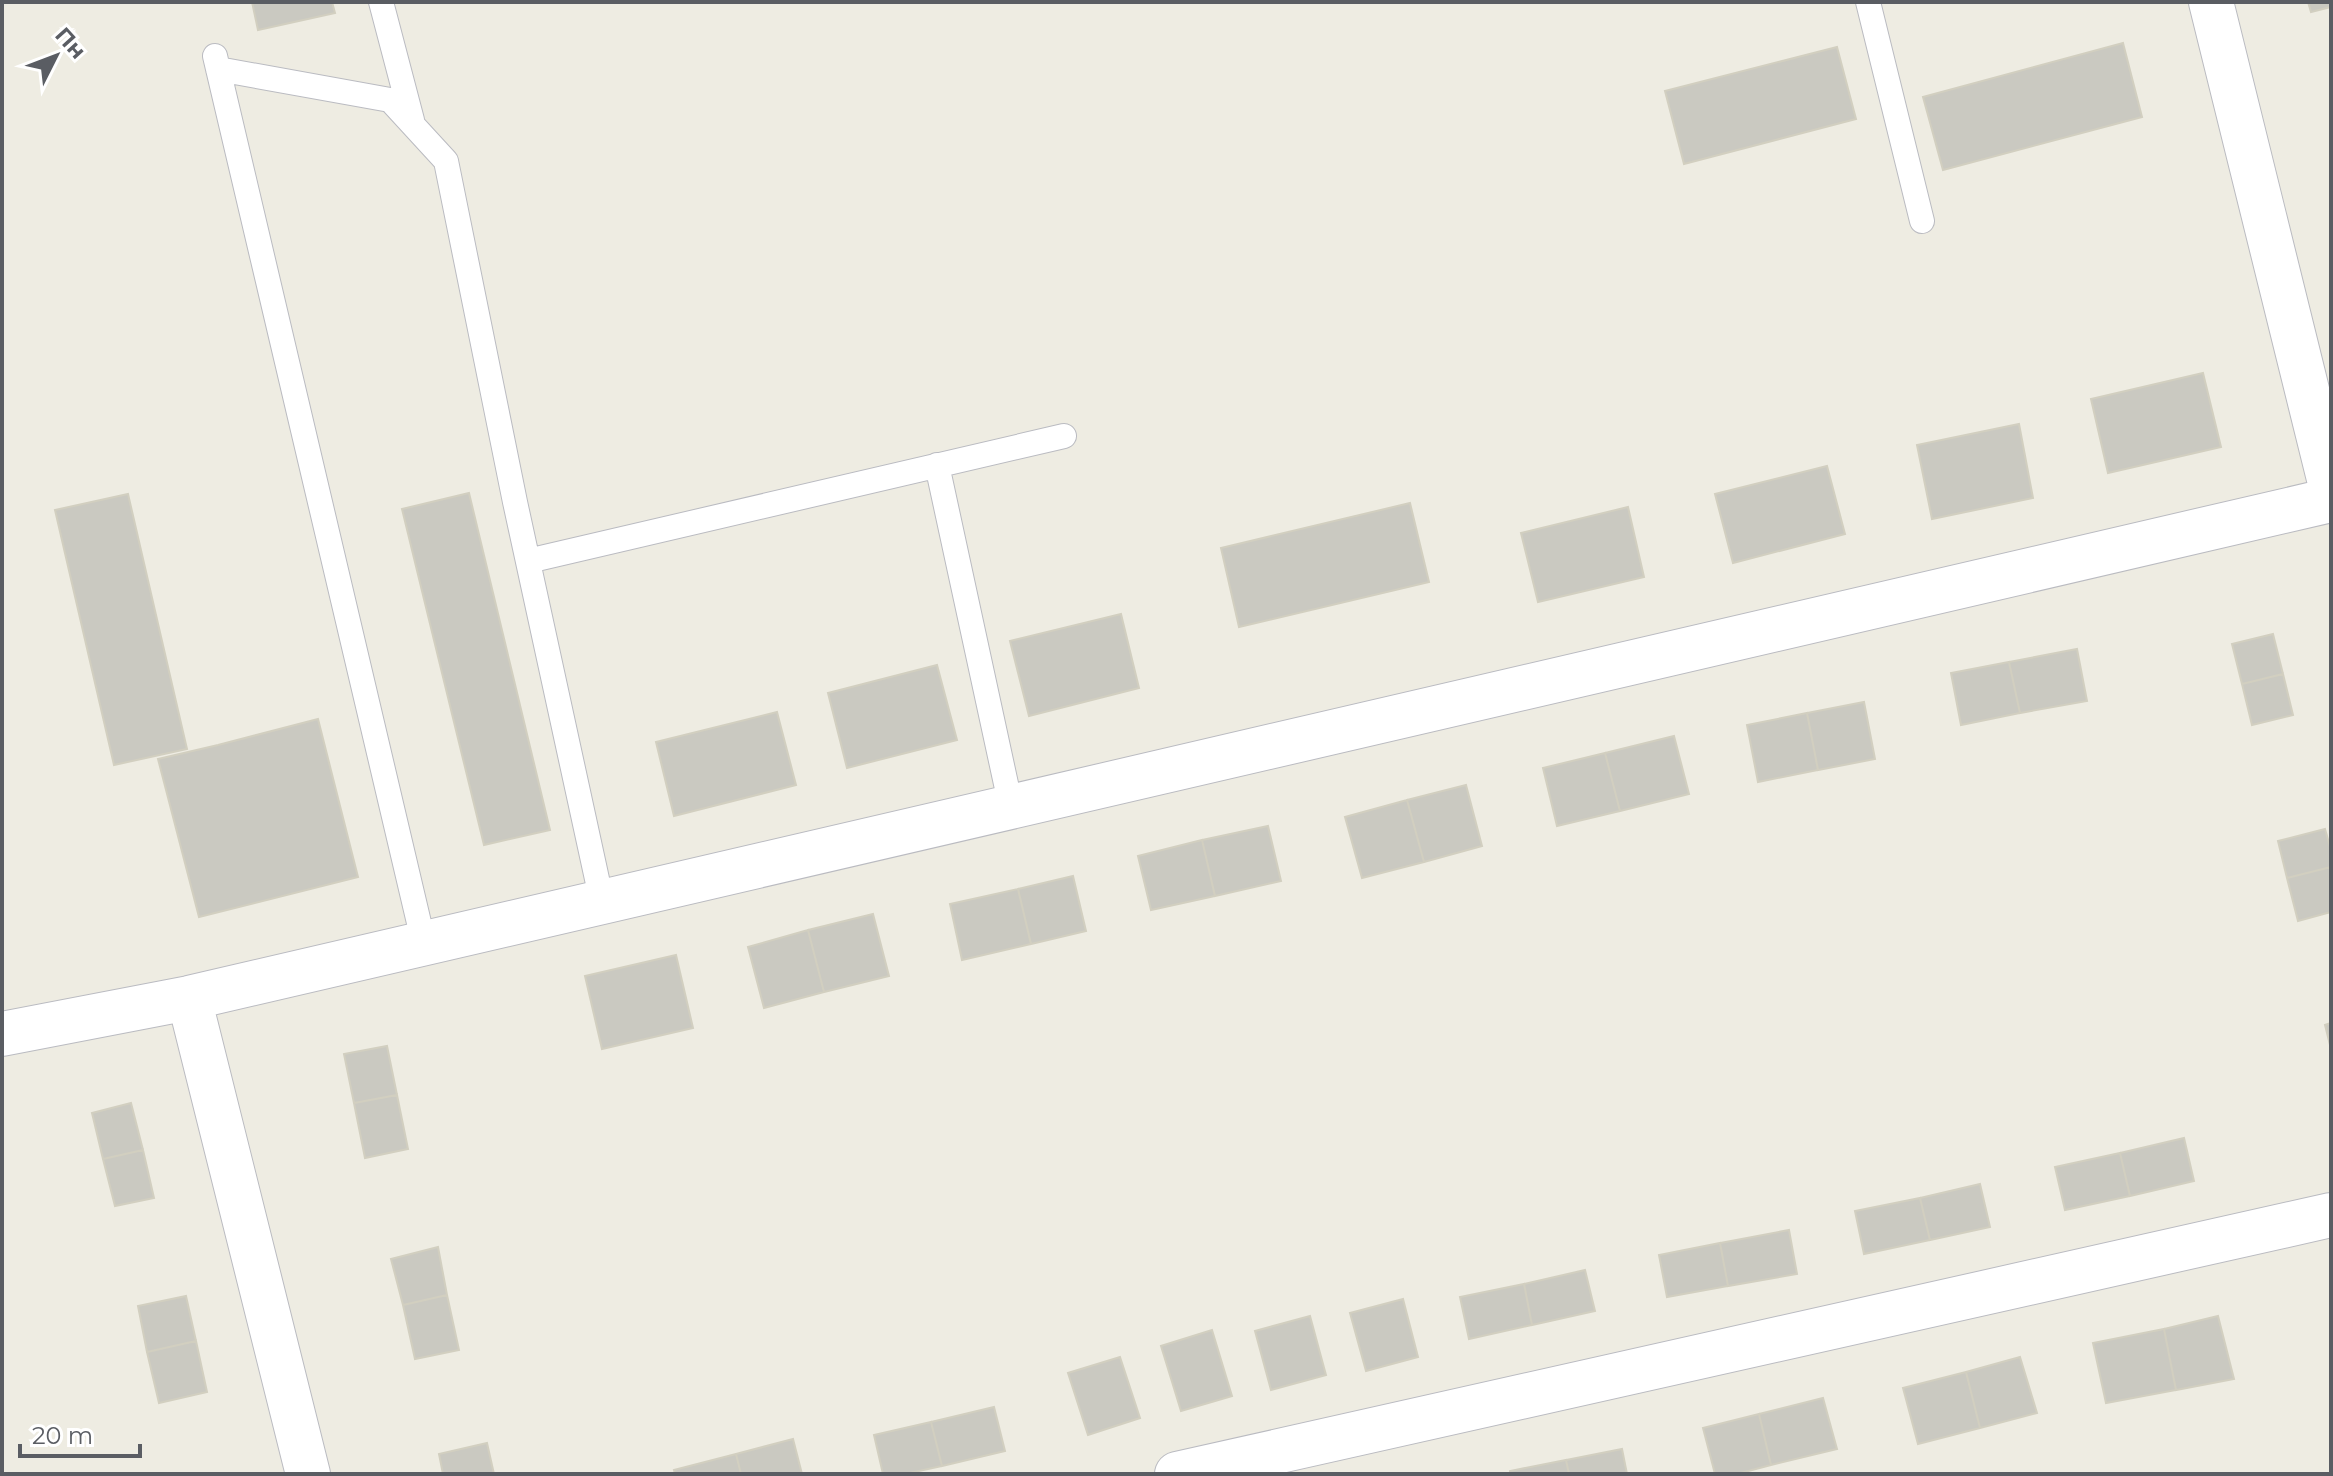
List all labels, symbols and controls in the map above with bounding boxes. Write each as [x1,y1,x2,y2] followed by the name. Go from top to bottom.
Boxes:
[16,16,96,96] north arrow
[49,22,92,64] text: Пн
[20,1408,140,1458] scale bar
[32,1421,93,1450] text: 20 m

